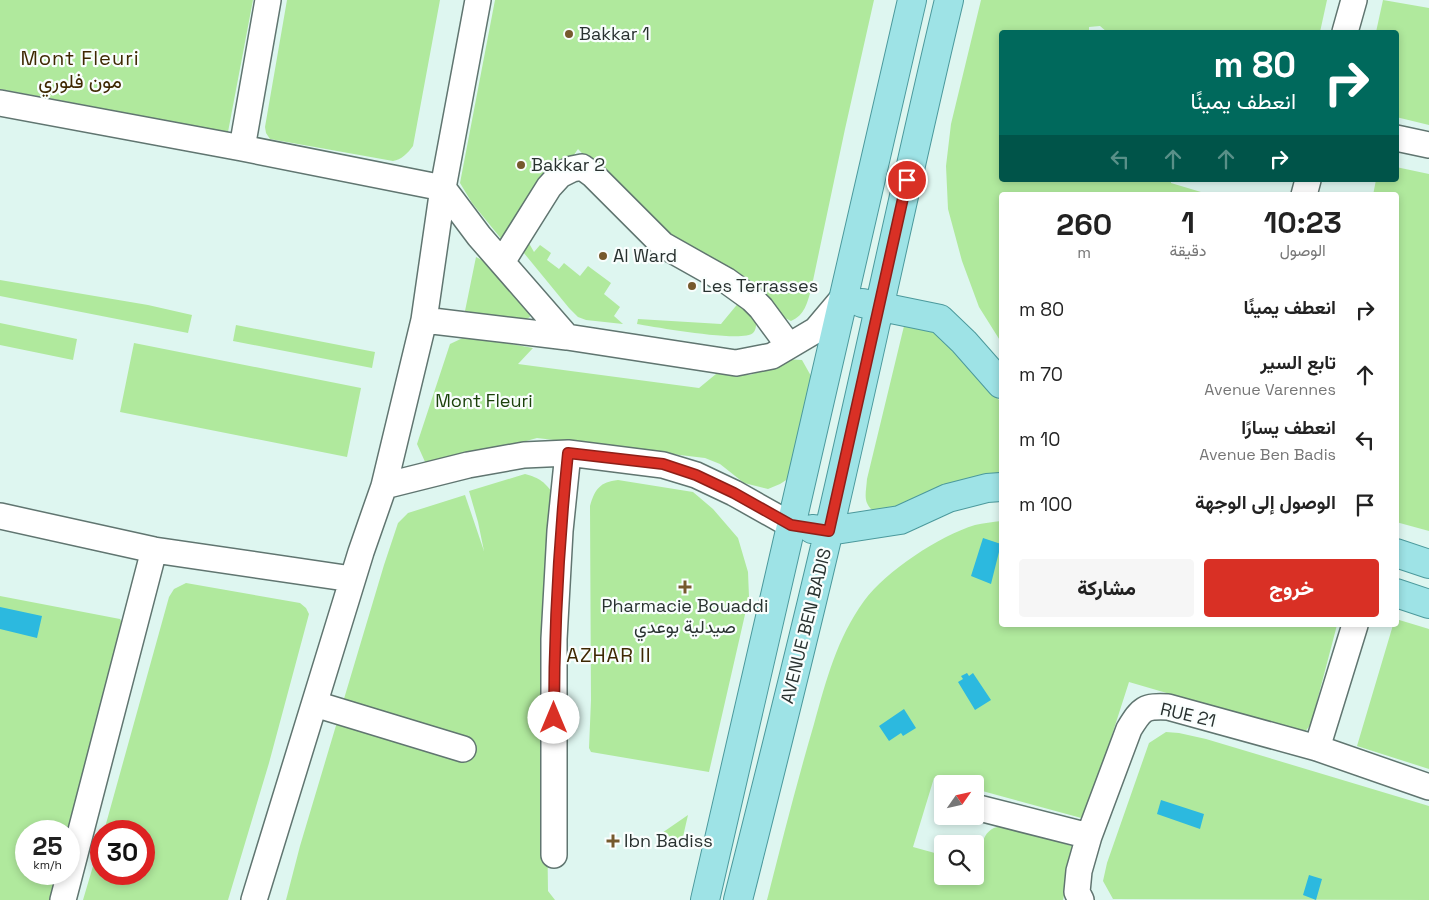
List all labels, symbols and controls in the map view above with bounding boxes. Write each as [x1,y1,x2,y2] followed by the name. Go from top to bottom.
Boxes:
[579,22,650,45] place label: Bakkar 1
[563,28,575,40] marker: Bakkar 1
[1214,43,1296,87] text: 80 m
[20,45,140,98] district label: Mont Fleuri مون فلوري
[1314,50,1379,115] icon: right
[1190,87,1296,115] text: انعطف يمينًا
[1106,145,1134,173] icon: left
[1159,145,1187,173] icon: ahead
[1212,145,1240,173] icon: ahead
[1265,145,1293,173] icon: right
[531,153,605,176] place label: Bakkar 2
[515,159,527,171] marker: Bakkar 2
[886,159,928,201] pin
[893,166,921,194] icon: arrive
[1181,203,1195,242] text: 1
[1264,203,1342,242] text: 10:23
[1056,205,1112,244] text: 260
[1169,240,1206,261] text: دقيقة
[1280,240,1326,261] text: الوصول
[1077,242,1091,263] text: m
[613,244,677,267] place label: Al Ward
[597,250,609,262] marker: Al Ward
[702,274,818,297] place label: Les Terrasses
[686,280,698,292] marker: Les Terrasses
[1244,295,1336,320] text: انعطف يمينًا
[1351,296,1379,324] icon: right
[1019,297,1064,322] text: 80 m
[1260,350,1336,375] text: تابع السير
[1351,361,1379,389] icon: ahead
[1019,362,1063,387] text: 70 m
[1204,379,1336,400] text: Avenue Varennes
[435,389,533,412] park label: Mont Fleuri
[1241,415,1336,440] text: انعطف يسارًا
[1351,426,1379,454] icon: left
[1019,427,1060,452] text: 10 m
[1199,444,1336,465] text: Avenue Ben Badis
[1195,490,1336,515] text: الوصول إلى الوجهة
[1351,491,1379,519] icon: arrive
[1019,492,1073,517] text: 100 m
[775,546,836,706] street label: AVENUE BEN BADIS
[1019,559,1194,617] button: مشاركة
[1204,559,1379,617] button: خروج
[679,581,691,593] marker: Pharmacie Bouaddi صيدلية بوعدي
[602,594,768,642] place label: Pharmacie Bouaddi صيدلية بوعدي
[566,642,652,668] district label: AZHAR II
[527,691,579,743] position arrow
[1158,697,1218,732] street label: RUE 21
[934,775,984,825] north arrow
[934,775,984,885] map controls
[90,820,155,885] speed limit sign: 30
[624,829,713,852] place label: Ibn Badiss
[33,830,62,862] text: 25
[606,834,620,848] marker: Ibn Badiss
[934,835,984,885] button: search
[33,857,62,873] text: km/h

